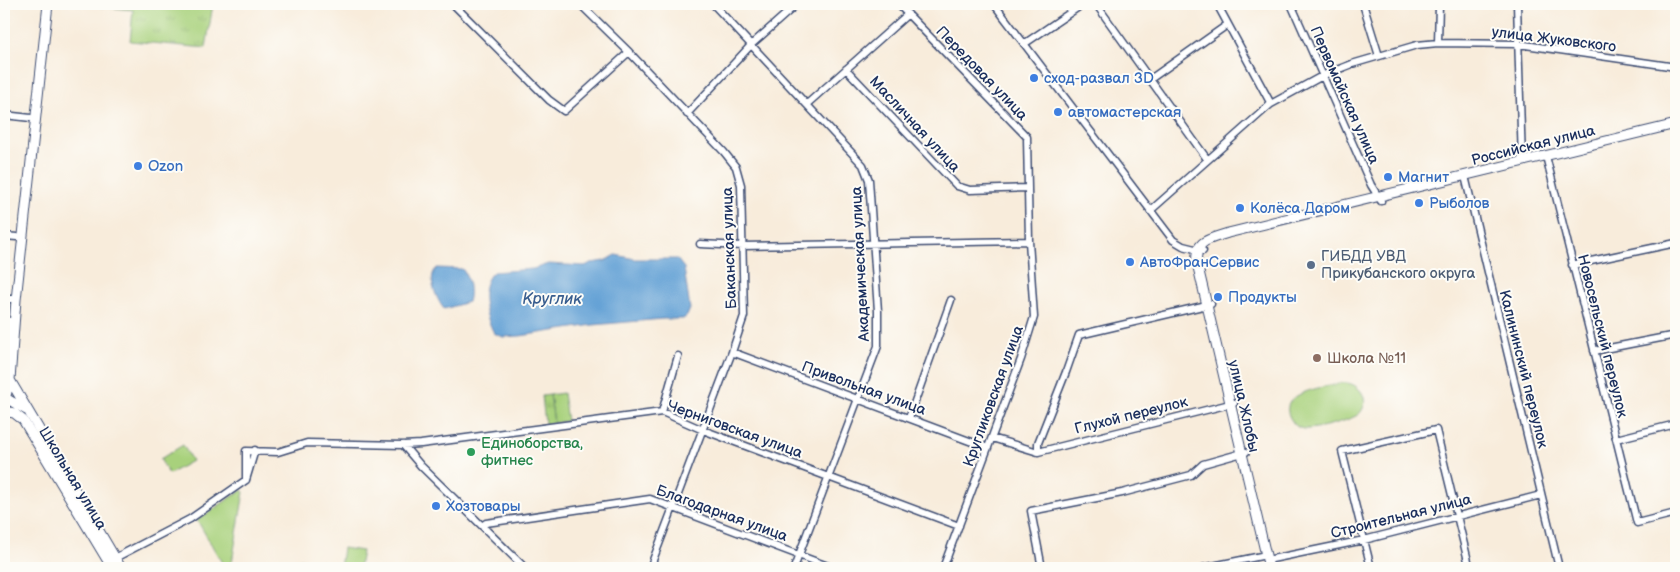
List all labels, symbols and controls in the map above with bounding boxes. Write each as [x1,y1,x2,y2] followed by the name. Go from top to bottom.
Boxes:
[932,22,1032,125] street label: Передовая улица
[1491,22,1617,57] street label: улица Жуковского
[1306,23,1384,167] street label: Первомайская улица
[1044,69,1154,88] place label: сход-развал 3D
[865,72,964,176] street label: Масличная улица
[1028,72,1040,84] marker: сход-развал 3D
[1068,103,1181,122] place label: автомастерская
[1052,106,1064,118] marker: автомастерская
[1469,121,1597,170] street label: Российская улица
[148,157,183,176] place label: Ozon
[132,160,144,172] marker: Ozon
[1398,168,1449,187] place label: Магнит
[1382,171,1394,183] marker: Магнит
[718,186,741,309] street label: Баканская улица
[847,186,874,343] street label: Академическая улица
[1429,194,1490,213] place label: Рыболов
[1413,197,1425,209] marker: Рыболов
[1250,199,1350,218] place label: Колёса Даром
[1234,202,1246,214] marker: Колёса Даром
[1321,247,1476,283] place label: ГИБДД УВД Прикубанского округа
[1573,252,1632,420] street label: Новосельский переулок
[1139,253,1260,272] place label: АвтоФранСервис
[1124,256,1136,268] marker: АвтоФранСервис
[1305,259,1317,271] marker: ГИБДД УВД Прикубанского округа
[1228,288,1297,307] place label: Продукты
[1495,288,1552,450] street label: Калининский переулок
[522,290,582,309] water label: Круглик
[1212,291,1224,303] marker: Продукты
[959,323,1028,469] street label: Кругликовская улица
[1327,349,1406,368] place label: Школа №11
[1311,352,1323,364] marker: Школа №11
[799,357,929,420] street label: Привольная улица
[1224,358,1263,454] street label: улица Жлобы
[1073,392,1190,439] street label: Глухой переулок
[665,396,805,463] street label: Черниговская улица
[34,423,111,533] street label: Школьная улица
[481,434,583,470] place label: Единоборства, фитнес
[465,446,477,458] marker: Единоборства, фитнес
[654,481,790,546] street label: Благодарная улица
[1329,490,1474,543] street label: Строительная улица
[446,497,520,516] place label: Хозтовары
[430,500,442,512] marker: Хозтовары

